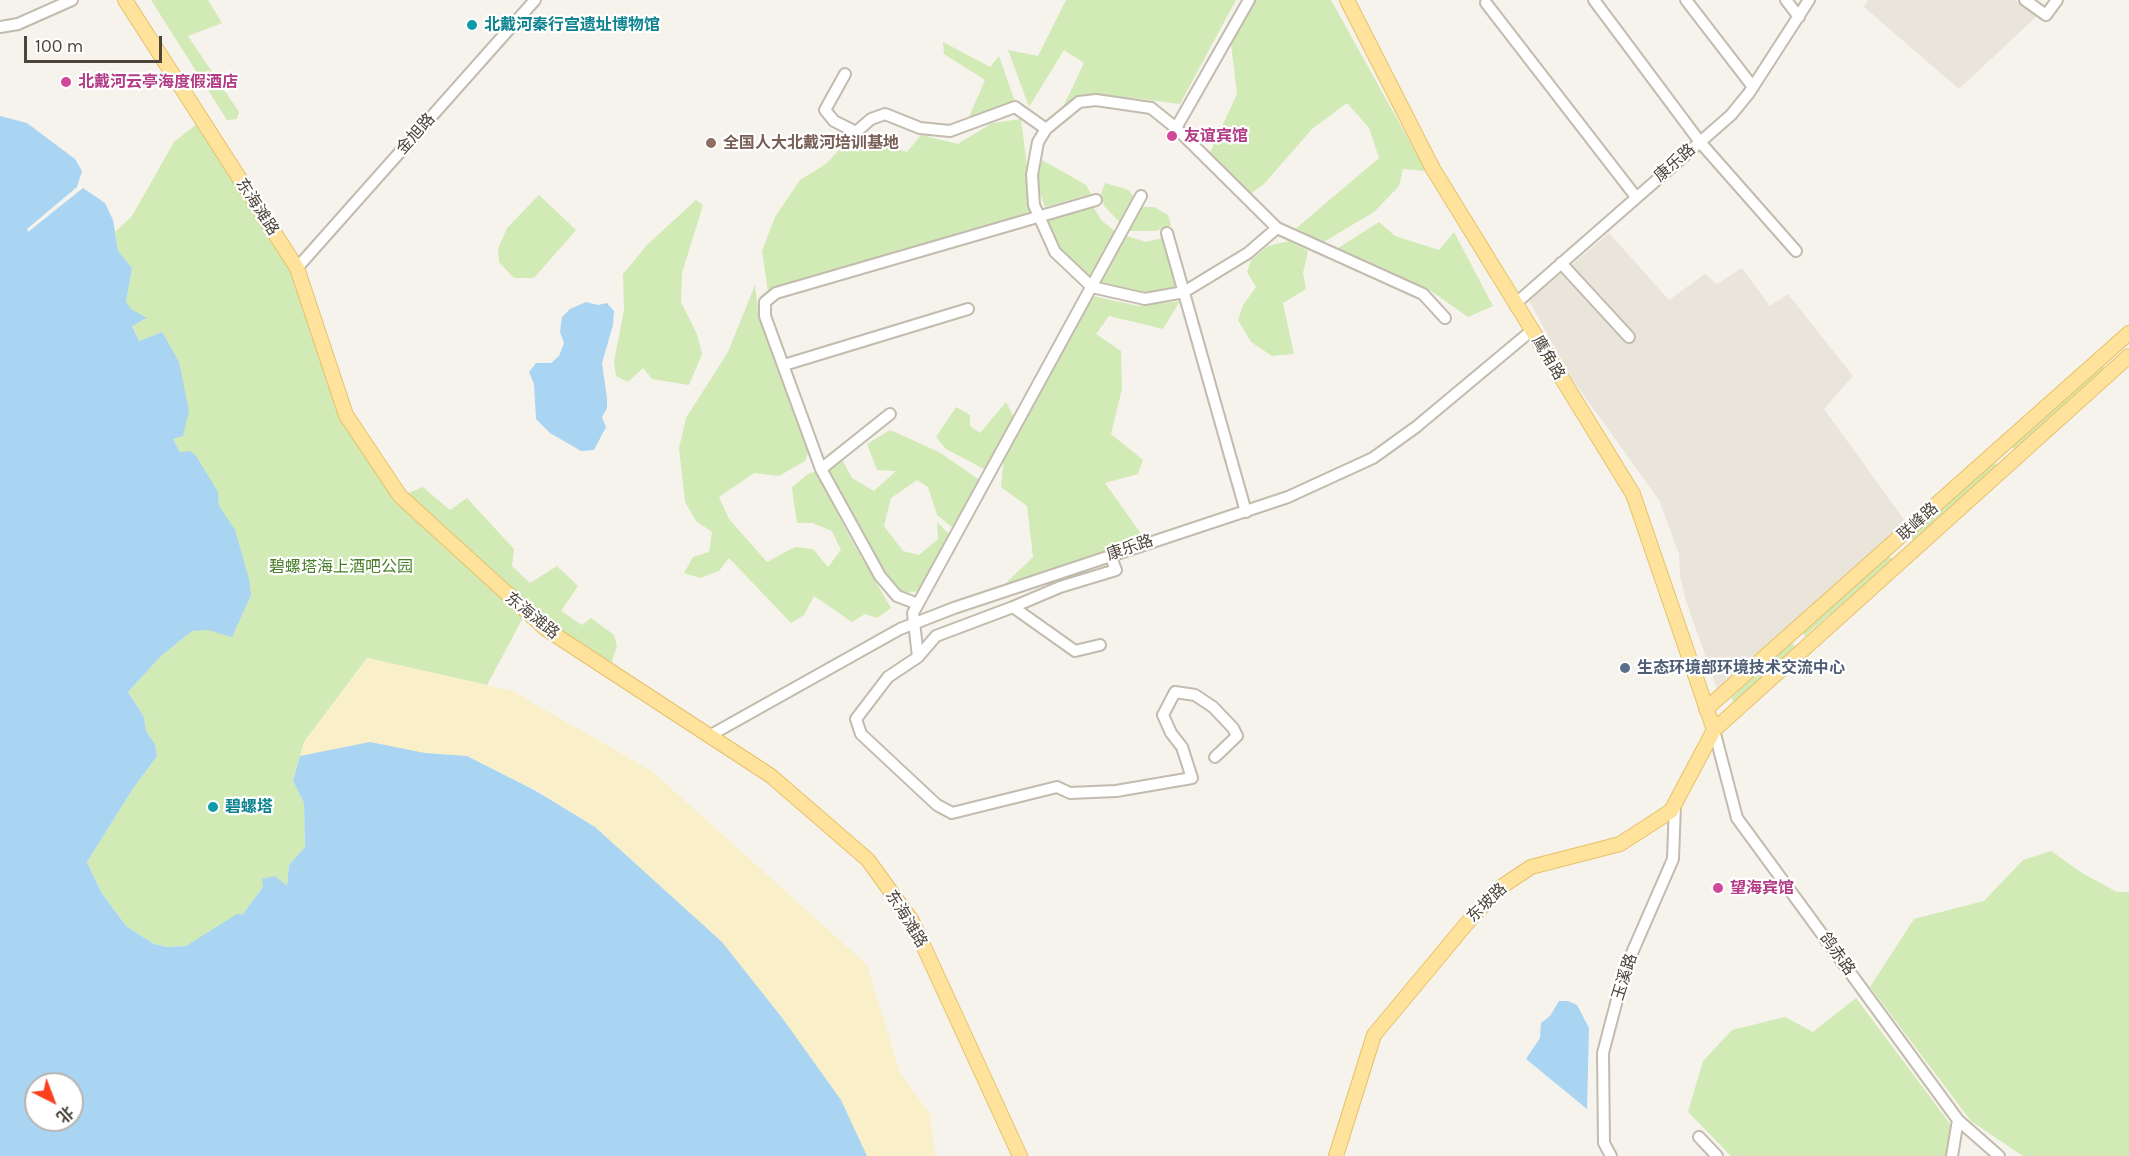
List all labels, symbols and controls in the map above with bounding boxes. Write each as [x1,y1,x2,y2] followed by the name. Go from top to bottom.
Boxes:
[484,15,660,35] place label: 北戴河秦行宫遗址博物馆
[465,18,479,32] marker: 北戴河秦行宫遗址博物馆
[27,24,165,62] scale bar
[35,35,83,57] text: 100 m
[78,72,238,92] place label: 北戴河云亭海度假酒店
[59,75,73,89] marker: 北戴河云亭海度假酒店
[393,110,439,158] street label: 金旭路
[1184,126,1248,146] place label: 友谊宾馆
[1165,129,1179,143] marker: 友谊宾馆
[723,133,899,153] place label: 全国人大北戴河培训基地
[704,136,718,150] marker: 全国人大北戴河培训基地
[1651,140,1699,186] street label: 康乐路
[232,175,282,239] street label: 东海滩路
[1527,332,1569,384] street label: 鹰角路
[1894,499,1942,545] street label: 联峰路
[1104,531,1156,565] street label: 康乐路
[269,557,413,577] park label: 碧螺塔海上酒吧公园
[501,588,563,644] street label: 东海滩路
[1637,658,1845,678] place label: 生态环境部环境技术交流中心
[1618,661,1632,675] marker: 生态环境部环境技术交流中心
[225,797,273,817] place label: 碧螺塔
[206,800,220,814] marker: 碧螺塔
[1730,878,1794,898] place label: 望海宾馆
[1463,879,1511,927] street label: 东坡路
[1711,881,1725,895] marker: 望海宾馆
[881,887,931,951] street label: 东海滩路
[1815,929,1859,979] street label: 鸽赤路
[1608,951,1642,1003] street label: 玉溪路
[24,1072,84,1132] north arrow
[53,1102,77,1127] text: 北

